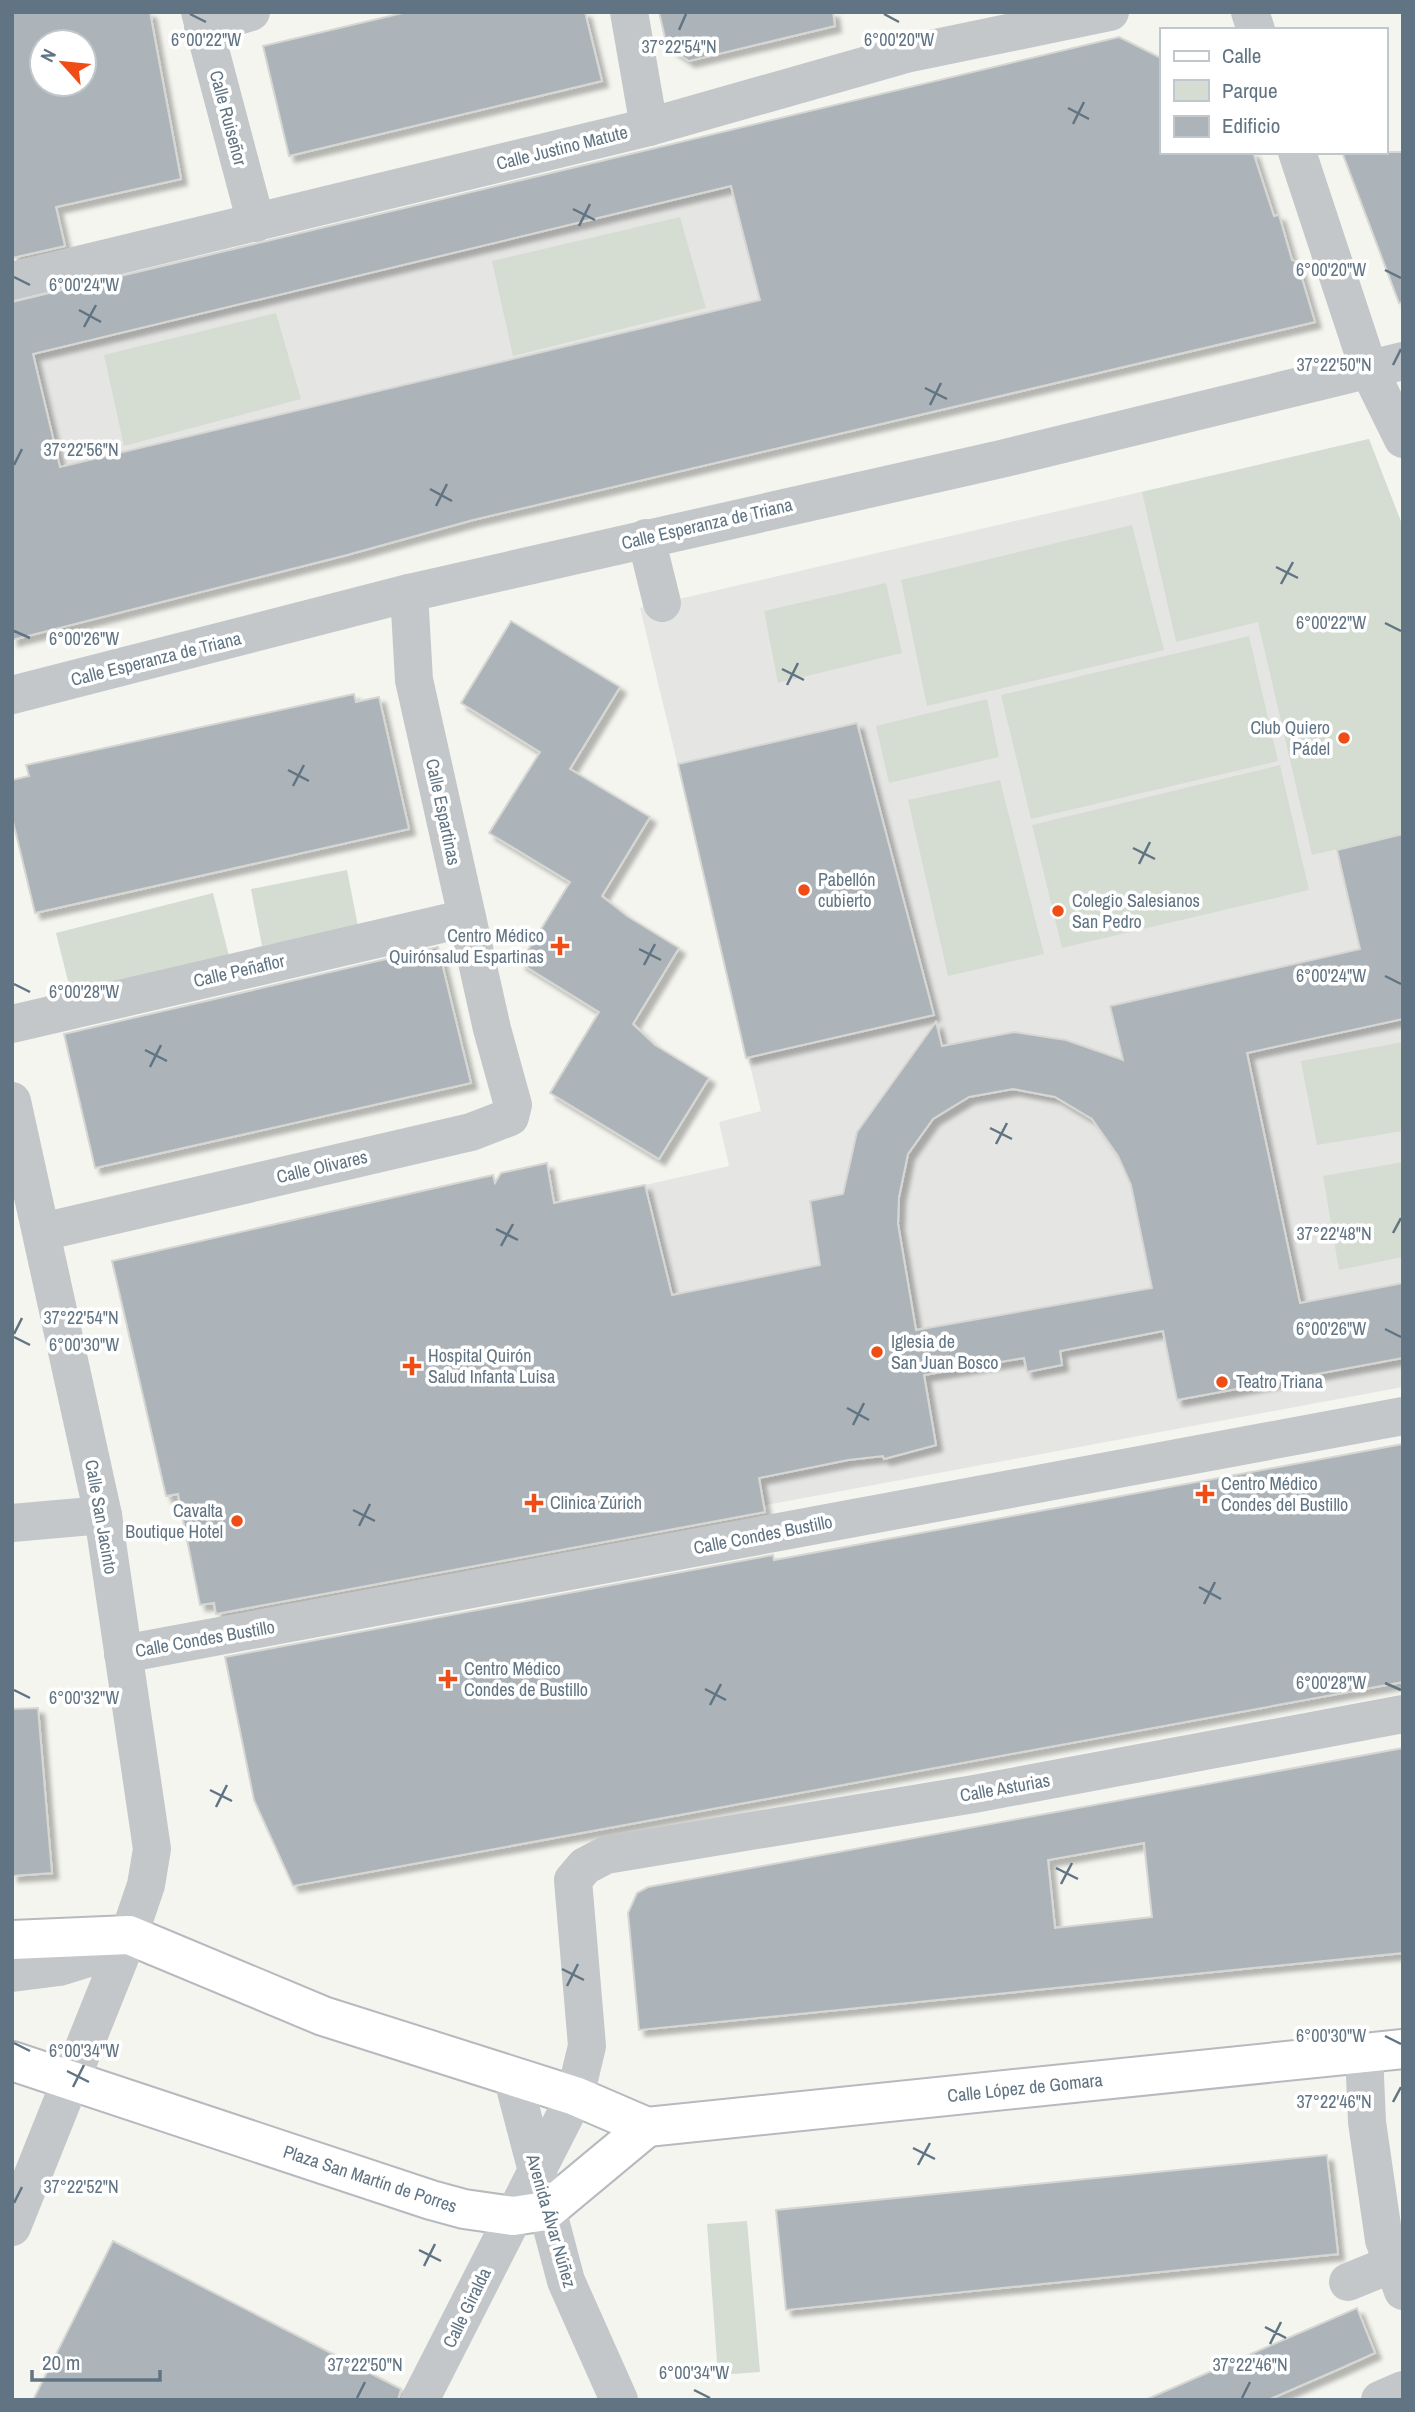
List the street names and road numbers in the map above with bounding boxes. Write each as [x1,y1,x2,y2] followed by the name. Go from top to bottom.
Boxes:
[204,67,253,168] street label: Calle Ruiseñor
[494,119,630,176] street label: Calle Justino Matute
[619,492,795,555] street label: Calle Esperanza de Triana
[68,625,244,692] street label: Calle Esperanza de Triana
[420,756,467,867] street label: Calle Espartinas
[191,948,287,993] street label: Calle Peñaflor
[274,1144,370,1189] street label: Calle Olivares
[79,1458,124,1576] street label: Calle San Jacinto
[691,1509,835,1560] street label: Calle Condes Bustillo
[133,1614,277,1663] street label: Calle Condes Bustillo
[958,1767,1052,1808] street label: Calle Asturias
[946,2067,1104,2108] street label: Calle López de Gomara
[280,2139,460,2218] street label: Plaza San Martín de Porres
[520,2150,582,2290] street label: Avenida Álvar Núñez
[436,2264,497,2352] street label: Calle Giralda

